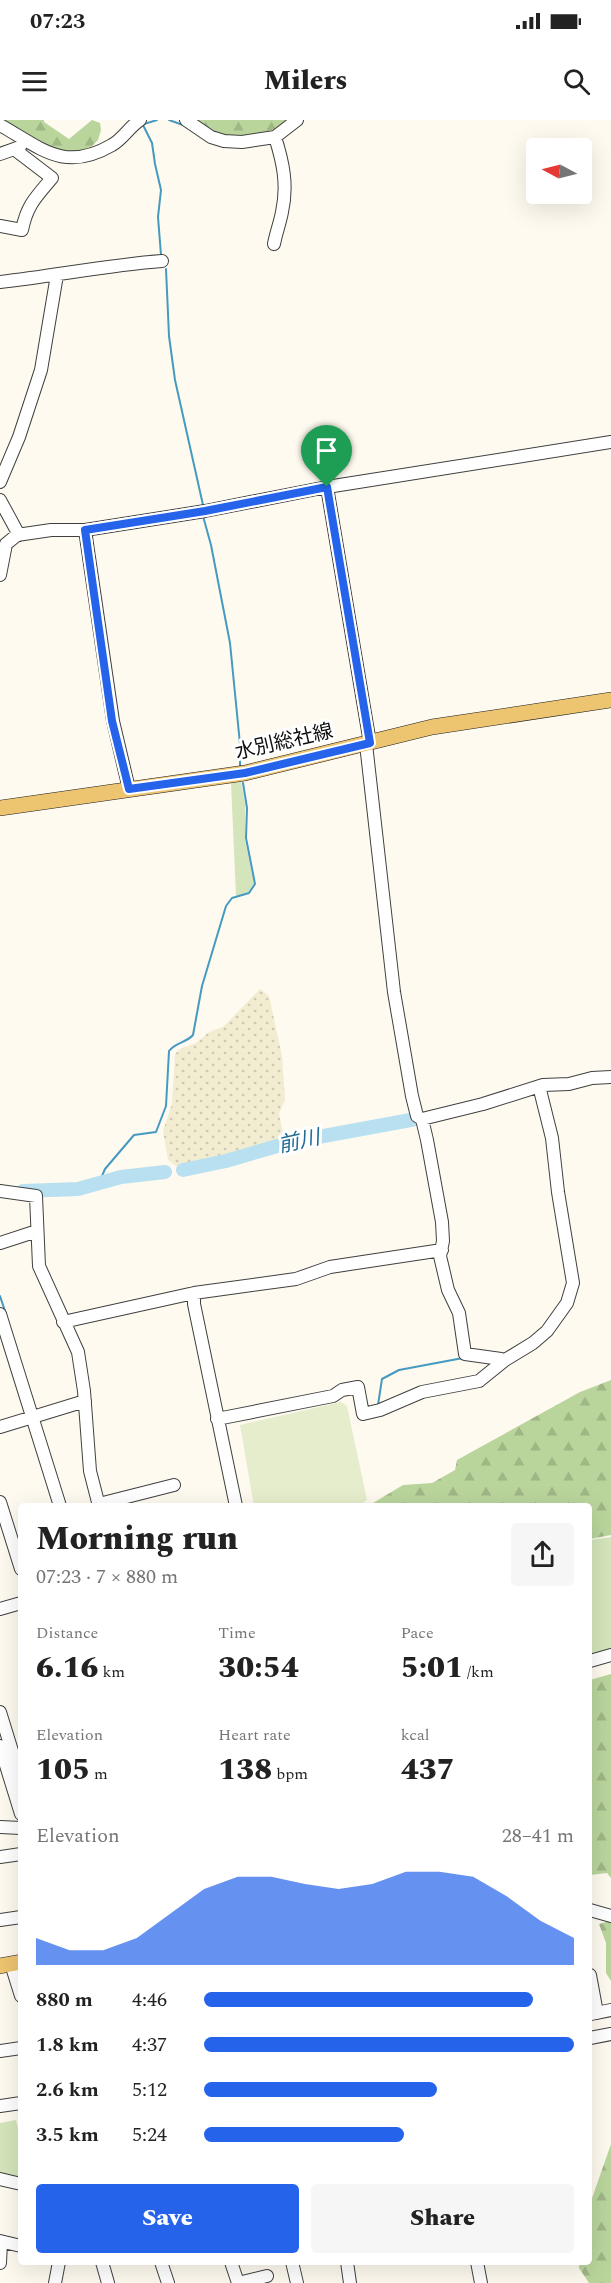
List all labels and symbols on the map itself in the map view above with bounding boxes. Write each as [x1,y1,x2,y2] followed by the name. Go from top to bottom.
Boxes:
[526,138,592,204] north arrow
[301,425,352,487] pin
[232,716,336,768] street label: 水別総社線
[275,1122,325,1162] water label: 前川

